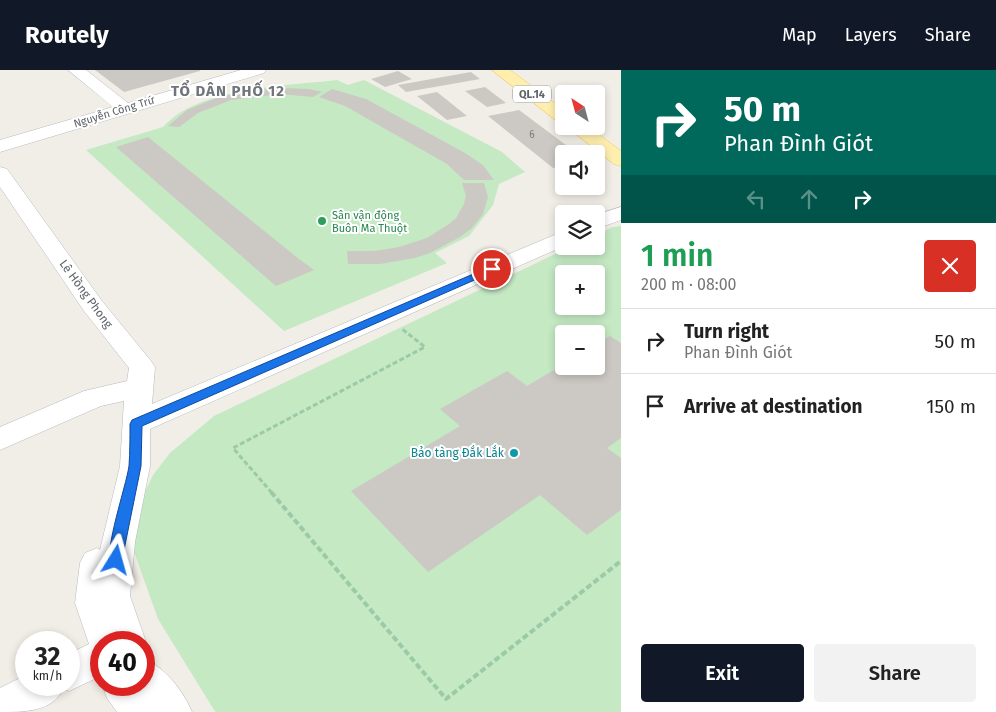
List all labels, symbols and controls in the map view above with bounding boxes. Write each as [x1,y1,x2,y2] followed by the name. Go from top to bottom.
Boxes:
[25,21,109,49] text: Routely
[782,24,817,46] text: Map
[845,24,897,46] text: Layers
[925,24,971,46] text: Share
[171,79,285,100] district label: TỔ DÂN PHỐ 12
[513,85,551,102] road number: QL.14
[555,85,605,135] north arrow
[555,85,605,375] map controls
[724,88,801,130] text: 50 m
[641,90,706,155] icon: right
[72,93,156,130] street label: Nguyễn Công Trứ
[529,129,535,141] house number: 6
[724,130,873,157] text: Phan Đình Giót
[555,145,605,195] button: sound
[742,185,770,213] icon: left
[795,185,823,213] icon: ahead
[848,185,876,213] icon: right
[555,205,605,255] button: layers
[332,209,407,235] place label: Sân vận động Buôn Ma Thuột
[316,215,328,227] marker: Sân vận động Buôn Ma Thuột
[641,238,713,274] text: 1 min
[924,240,976,292] button: close
[471,248,513,290] pin
[478,255,506,283] icon: arrive
[57,257,117,332] street label: Lê Hồng Phong
[555,265,605,315] button: +
[641,275,737,294] text: 200 m · 08:00
[684,320,769,343] text: Turn right
[555,325,605,375] button: −
[641,327,669,355] icon: right
[935,330,976,353] text: 50 m
[684,343,792,362] text: Phan Đình Giót
[641,392,669,420] icon: arrive
[684,395,863,418] text: Arrive at destination
[926,395,976,418] text: 150 m
[411,444,505,460] place label: Bảo tàng Đắk Lắk
[508,447,520,459] marker: Bảo tàng Đắk Lắk
[89,533,141,585] position arrow
[90,631,155,696] speed limit sign: 40
[35,642,60,672] text: 32
[641,644,804,702] button: Exit
[814,644,976,702] button: Share
[33,669,62,683] text: km/h

